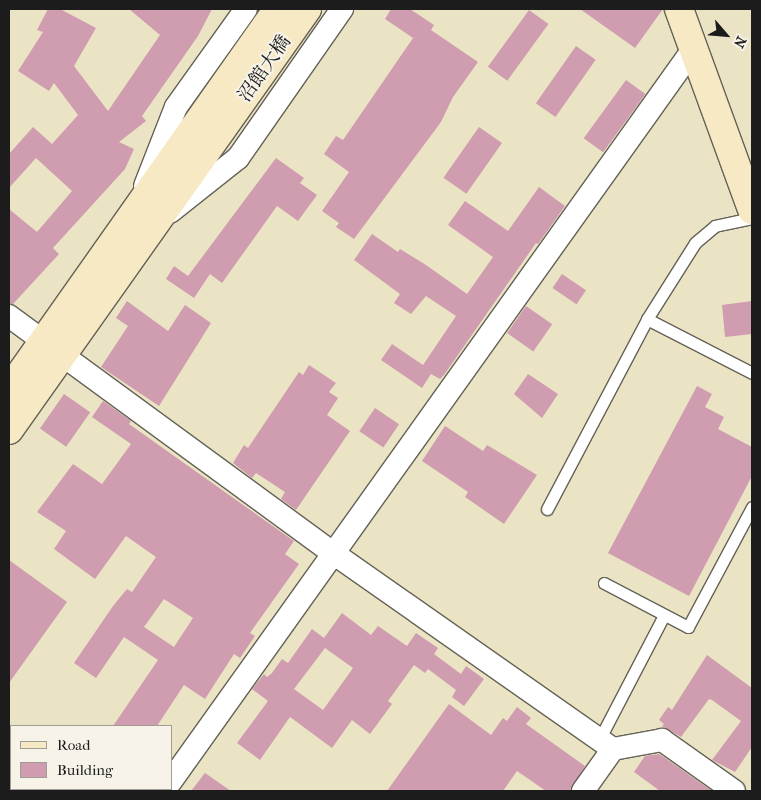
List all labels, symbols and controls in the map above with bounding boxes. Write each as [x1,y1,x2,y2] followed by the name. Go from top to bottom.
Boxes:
[701,10,751,60] north arrow
[234,31,296,107] street label: 沼館大橋
[730,33,750,51] text: N
[10,725,172,790] legend
[57,736,90,754] text: Road
[57,761,113,779] text: Building

